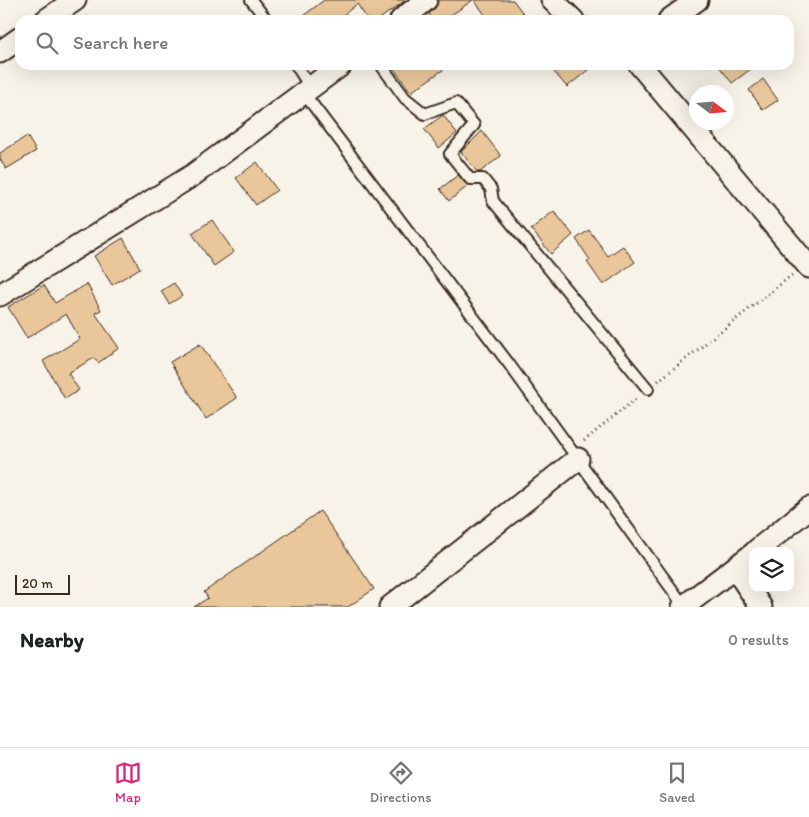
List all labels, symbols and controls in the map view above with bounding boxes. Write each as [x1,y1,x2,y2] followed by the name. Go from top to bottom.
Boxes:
[15,15,794,70] search box
[33,29,61,57] icon: search
[73,31,168,54] text: Search here
[689,85,734,130] north arrow
[749,547,794,592] map controls
[749,547,794,592] button: layers
[15,572,70,595] scale bar
[22,575,53,592] text: 20 m
[20,627,84,652] text: Nearby
[728,630,789,649] text: 0 results
[114,759,142,806] tab: Map
[370,759,431,806] tab: Directions
[659,759,695,806] tab: Saved

